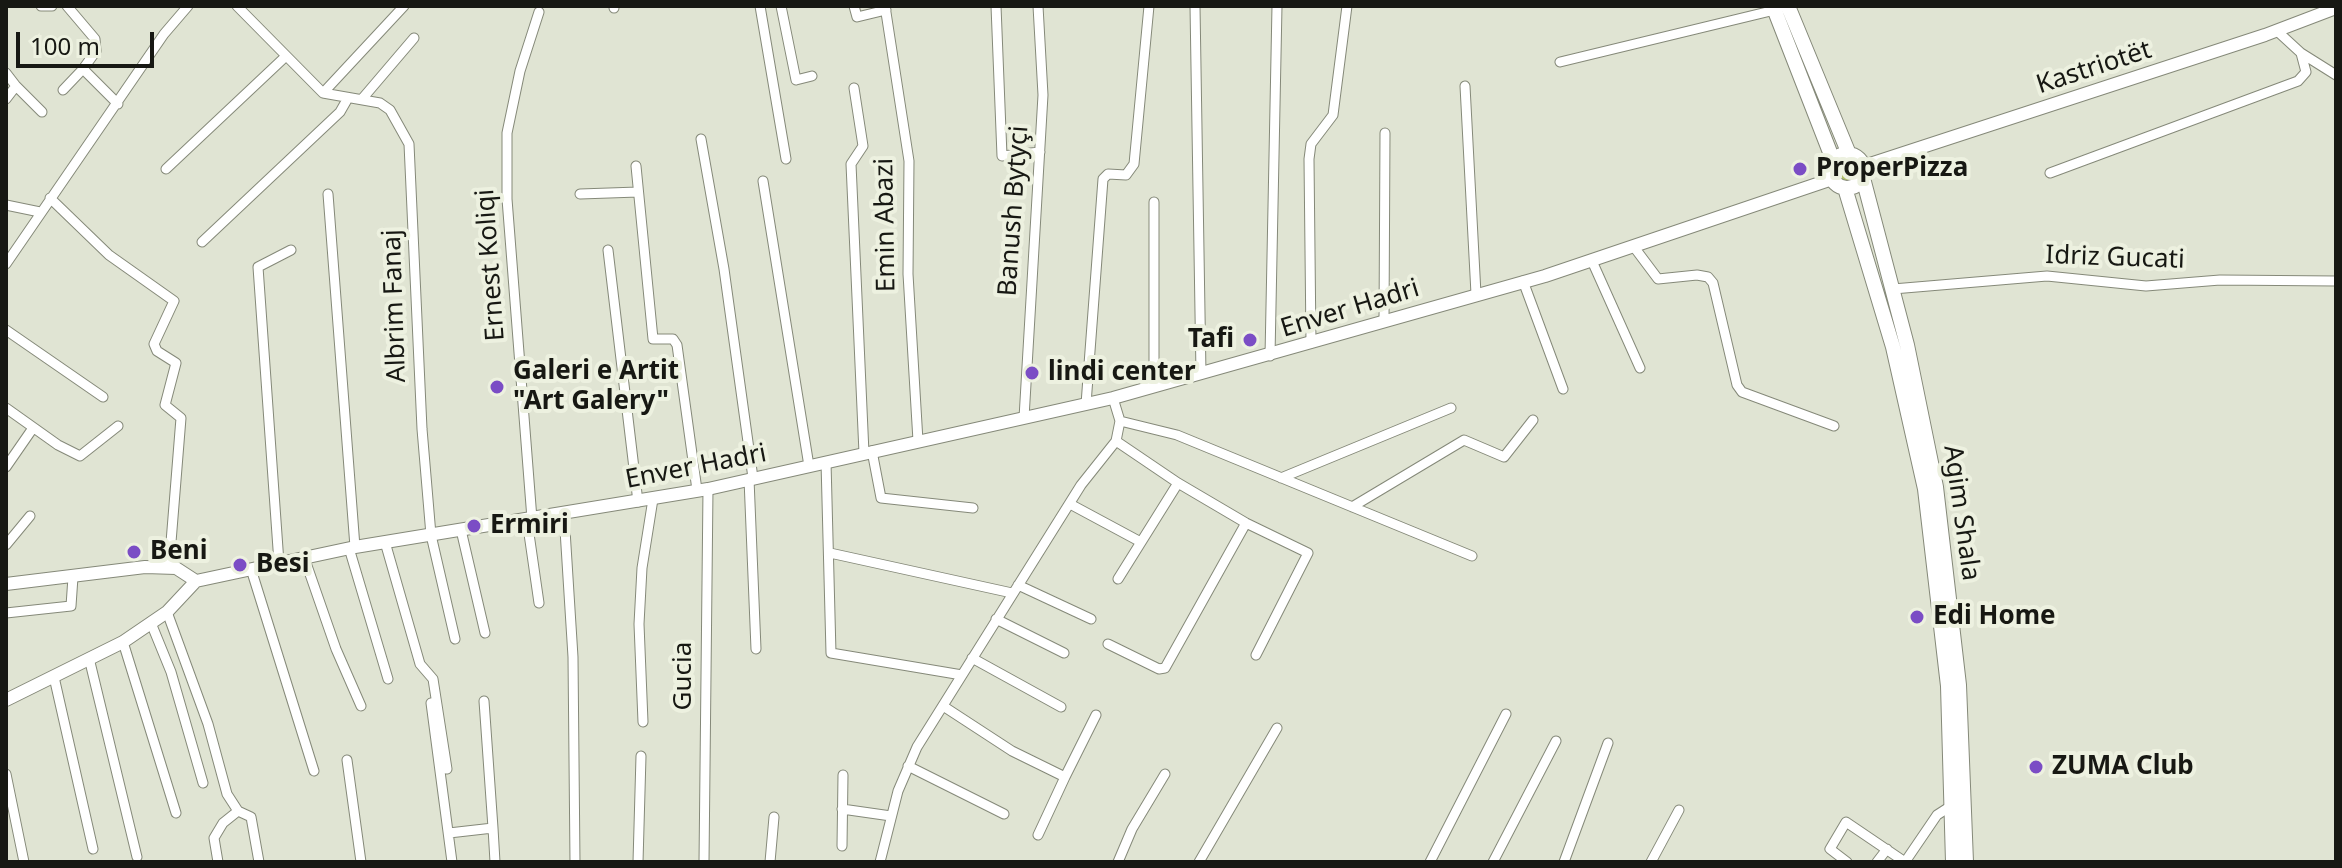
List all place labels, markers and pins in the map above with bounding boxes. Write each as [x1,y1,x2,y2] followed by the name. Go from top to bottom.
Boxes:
[1816,153,1968,185] place label: ProperPizza
[1791,160,1809,178] marker: ProperPizza
[1188,324,1234,356] place label: Tafi
[1241,331,1259,349] marker: Tafi
[513,356,679,418] place label: Galeri e Artit "Art Galery"
[1048,357,1196,389] place label: lindi center
[1023,364,1041,382] marker: lindi center
[488,378,506,396] marker: Galeri e Artit "Art Galery"
[490,510,569,542] place label: Ermiri
[465,517,483,535] marker: Ermiri
[150,536,207,568] place label: Beni
[125,543,143,561] marker: Beni
[256,549,310,581] place label: Besi
[231,556,249,574] marker: Besi
[1933,601,2056,633] place label: Edi Home
[1908,608,1926,626] marker: Edi Home
[2052,751,2194,783] place label: ZUMA Club
[2027,758,2045,776] marker: ZUMA Club

